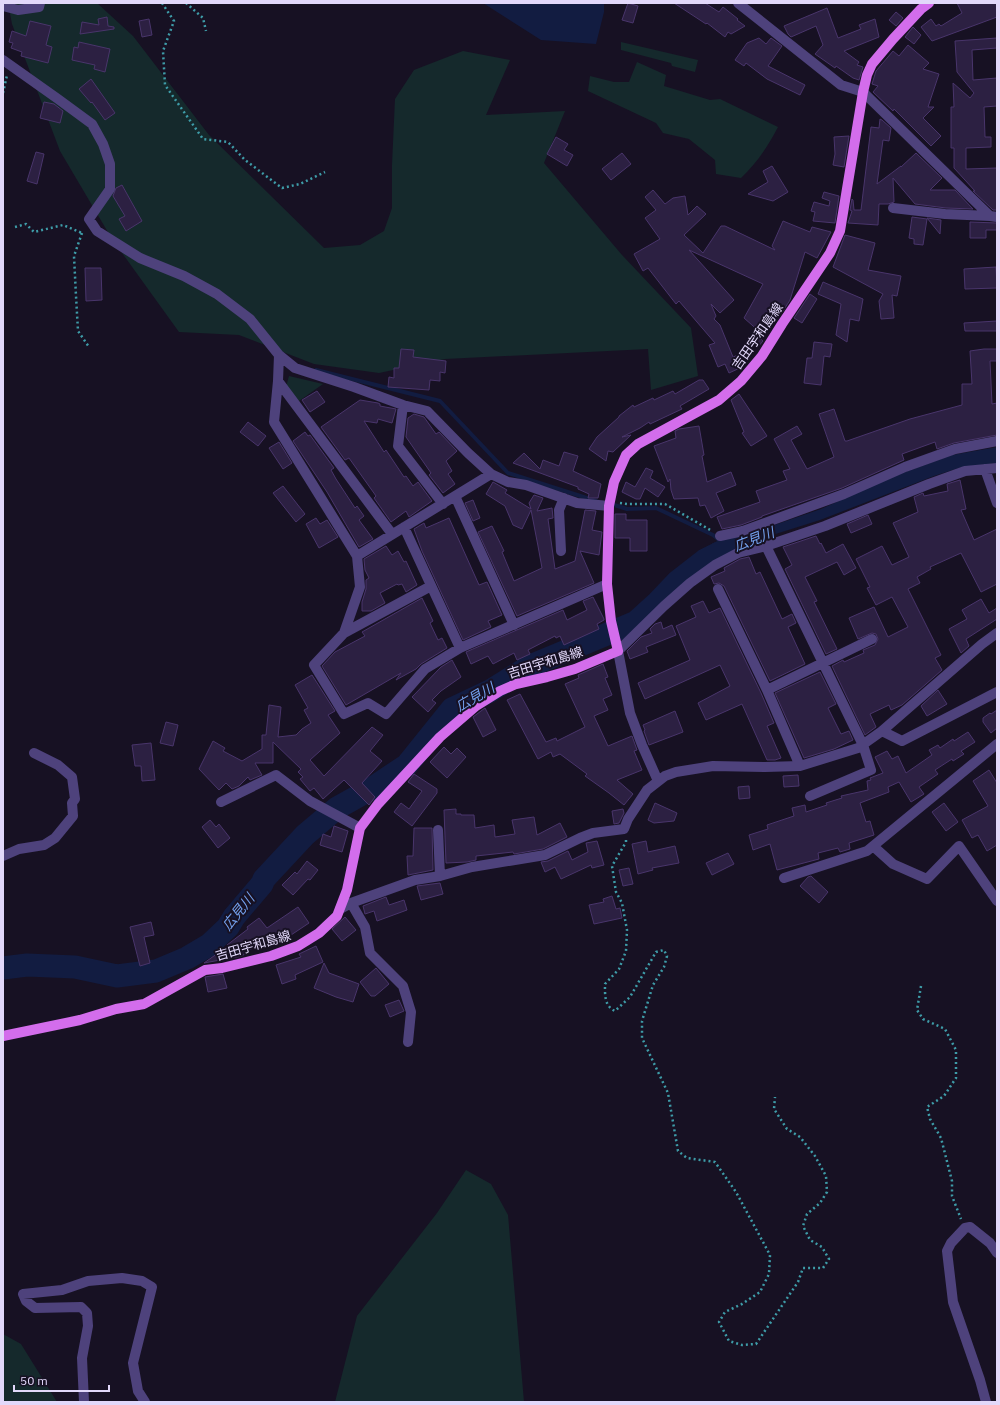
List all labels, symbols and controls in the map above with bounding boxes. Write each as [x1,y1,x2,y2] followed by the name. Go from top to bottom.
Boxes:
[728,299,787,373] street label: 吉田宇和島線
[731,522,779,555] water label: 広見川
[505,643,585,682] street label: 吉田宇和島線
[452,678,499,715] water label: 広見川
[218,888,259,934] water label: 広見川
[213,927,293,964] street label: 吉田宇和島線
[14,1367,109,1393] scale bar
[20,1373,48,1388] text: 50 m

